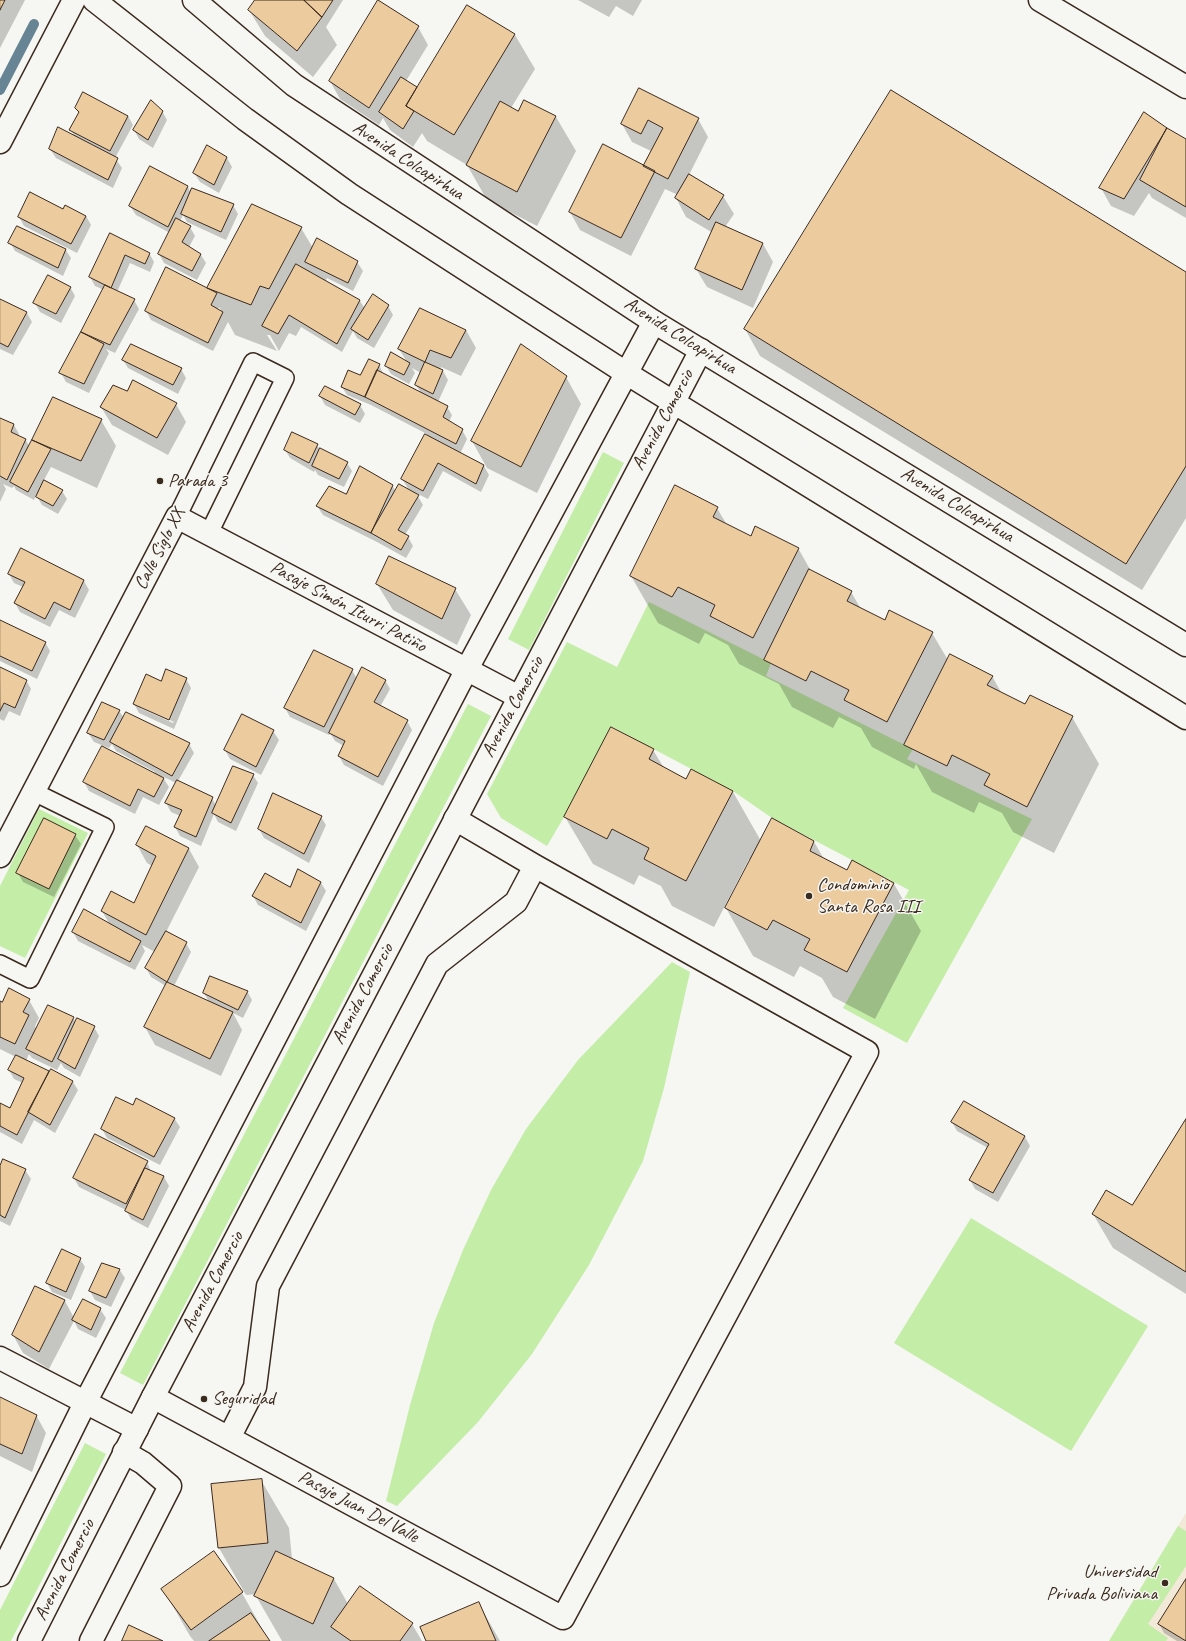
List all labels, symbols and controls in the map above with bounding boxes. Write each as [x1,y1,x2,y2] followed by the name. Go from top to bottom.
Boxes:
[348,117,468,205] street label: Avenida Colcapirhua
[620,292,740,380] street label: Avenida Colcapirhua
[627,366,699,474] street label: Avenida Comercio
[896,462,1018,548] street label: Avenida Colcapirhua
[168,470,227,492] place label: Parada 3
[155,476,165,486] marker: Parada 3
[130,504,190,594] street label: Calle Siglo XX
[266,556,430,658] street label: Pasaje Simón Iturri Patiño
[477,653,549,761] street label: Avenida Comercio
[817,874,920,918] place label: Condominio Santa Rosa III
[804,891,814,901] marker: Condominio Santa Rosa III
[327,940,399,1048] street label: Avenida Comercio
[177,1228,249,1336] street label: Avenida Comercio
[212,1388,274,1410] place label: Seguridad
[199,1394,209,1404] marker: Seguridad
[294,1466,422,1548] street label: Pasaje Juan Del Valle
[30,1516,100,1624] street label: Avenida Comercio
[1046,1561,1157,1605] place label: Universidad Privada Boliviana
[1160,1578,1170,1588] marker: Universidad Privada Boliviana

